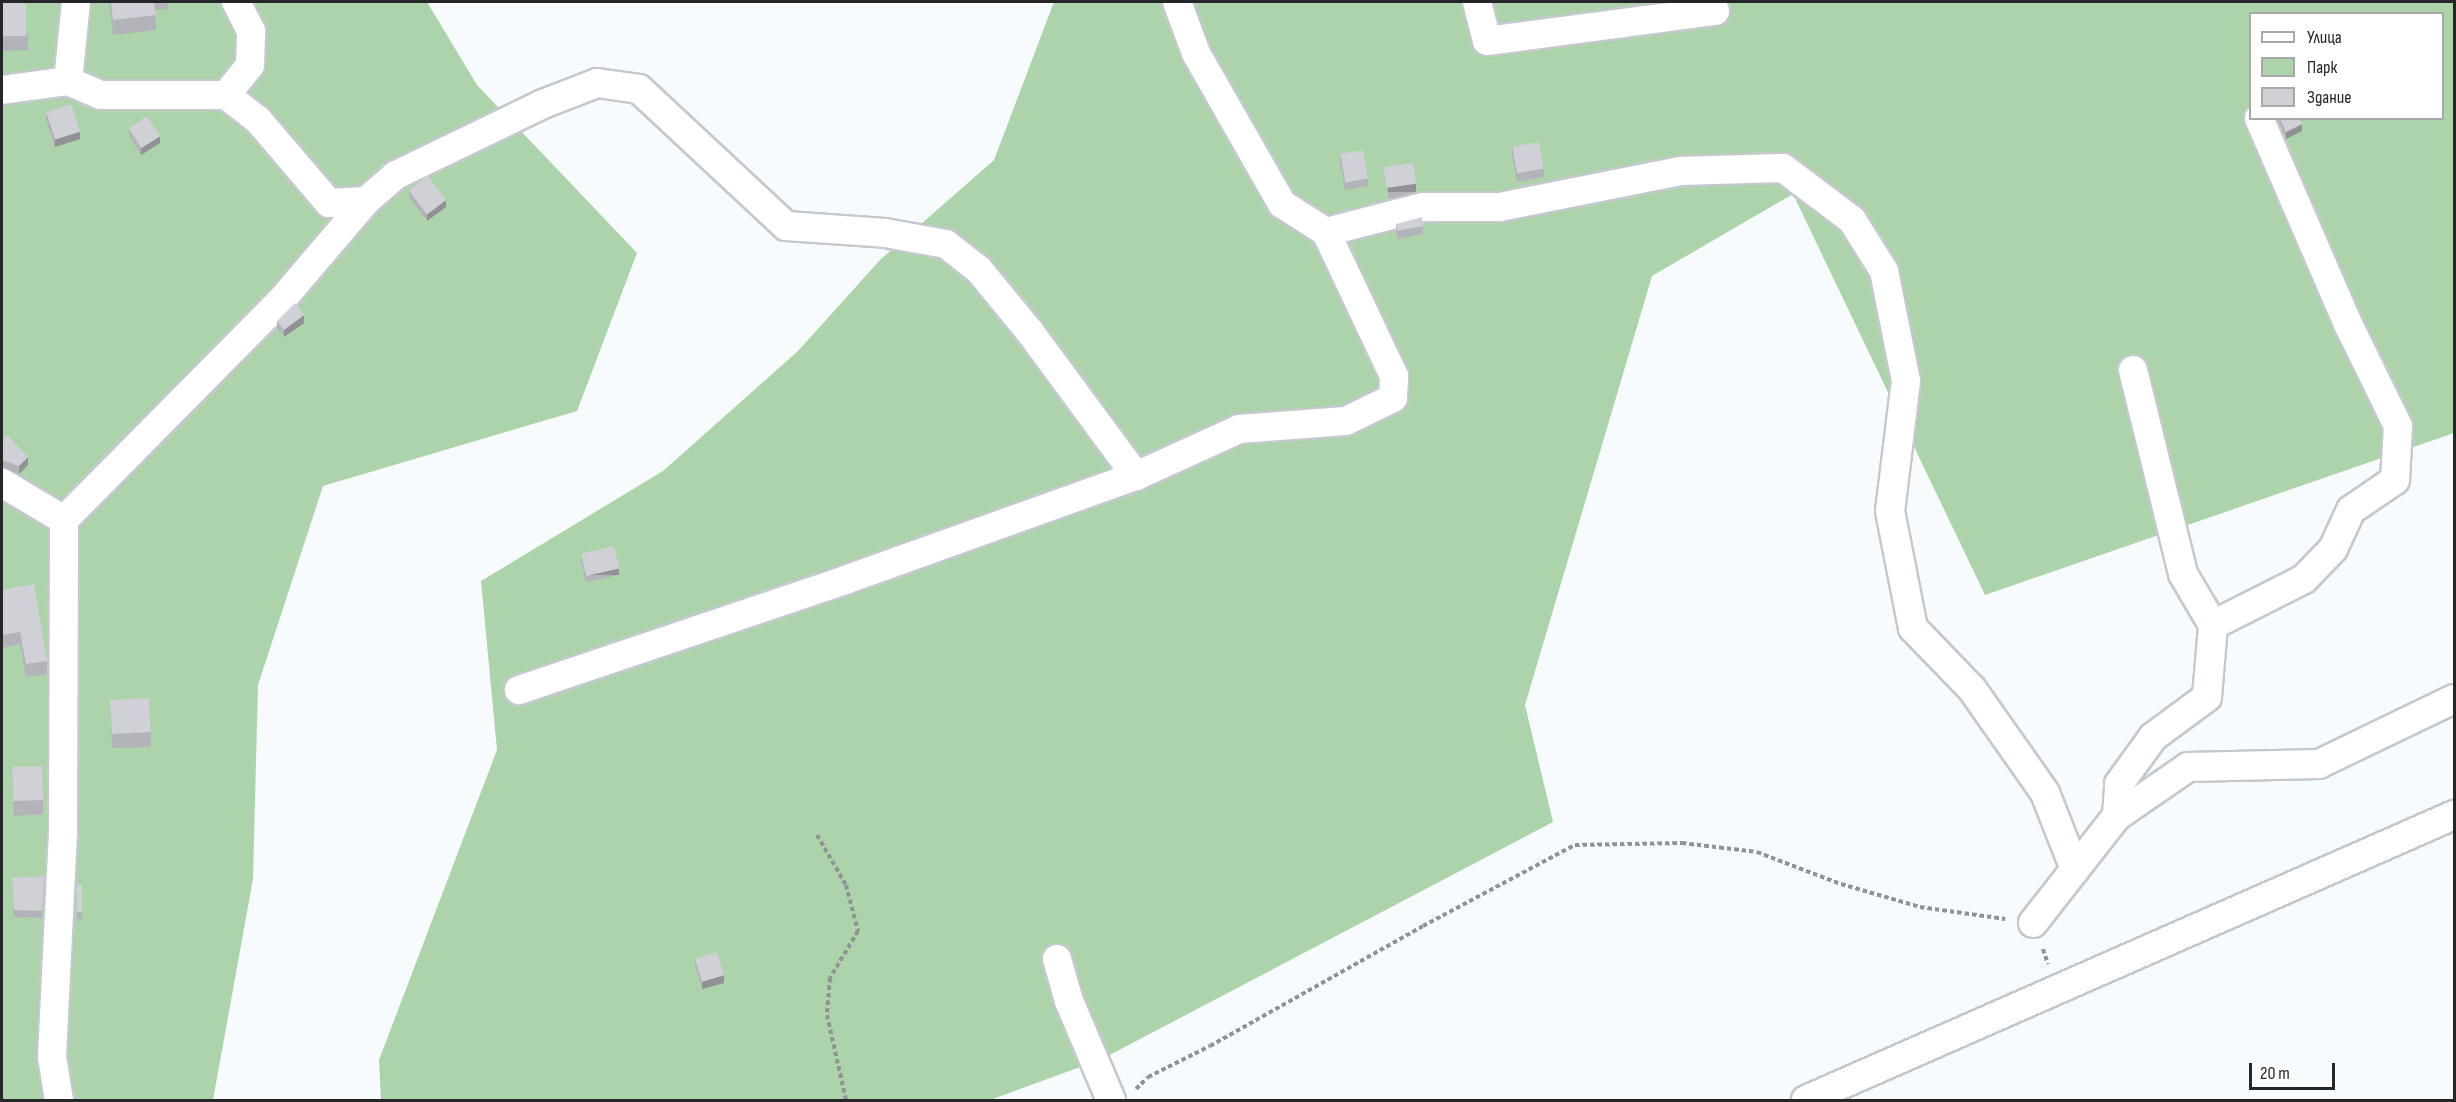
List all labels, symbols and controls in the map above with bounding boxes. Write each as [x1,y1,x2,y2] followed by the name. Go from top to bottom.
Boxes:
[2249,12,2444,120] legend
[2307,27,2342,48] text: Улица
[2307,57,2337,78] text: Парк
[2307,87,2352,108] text: Здание
[2252,1051,2338,1089] scale bar
[2260,1063,2290,1084] text: 20 m

